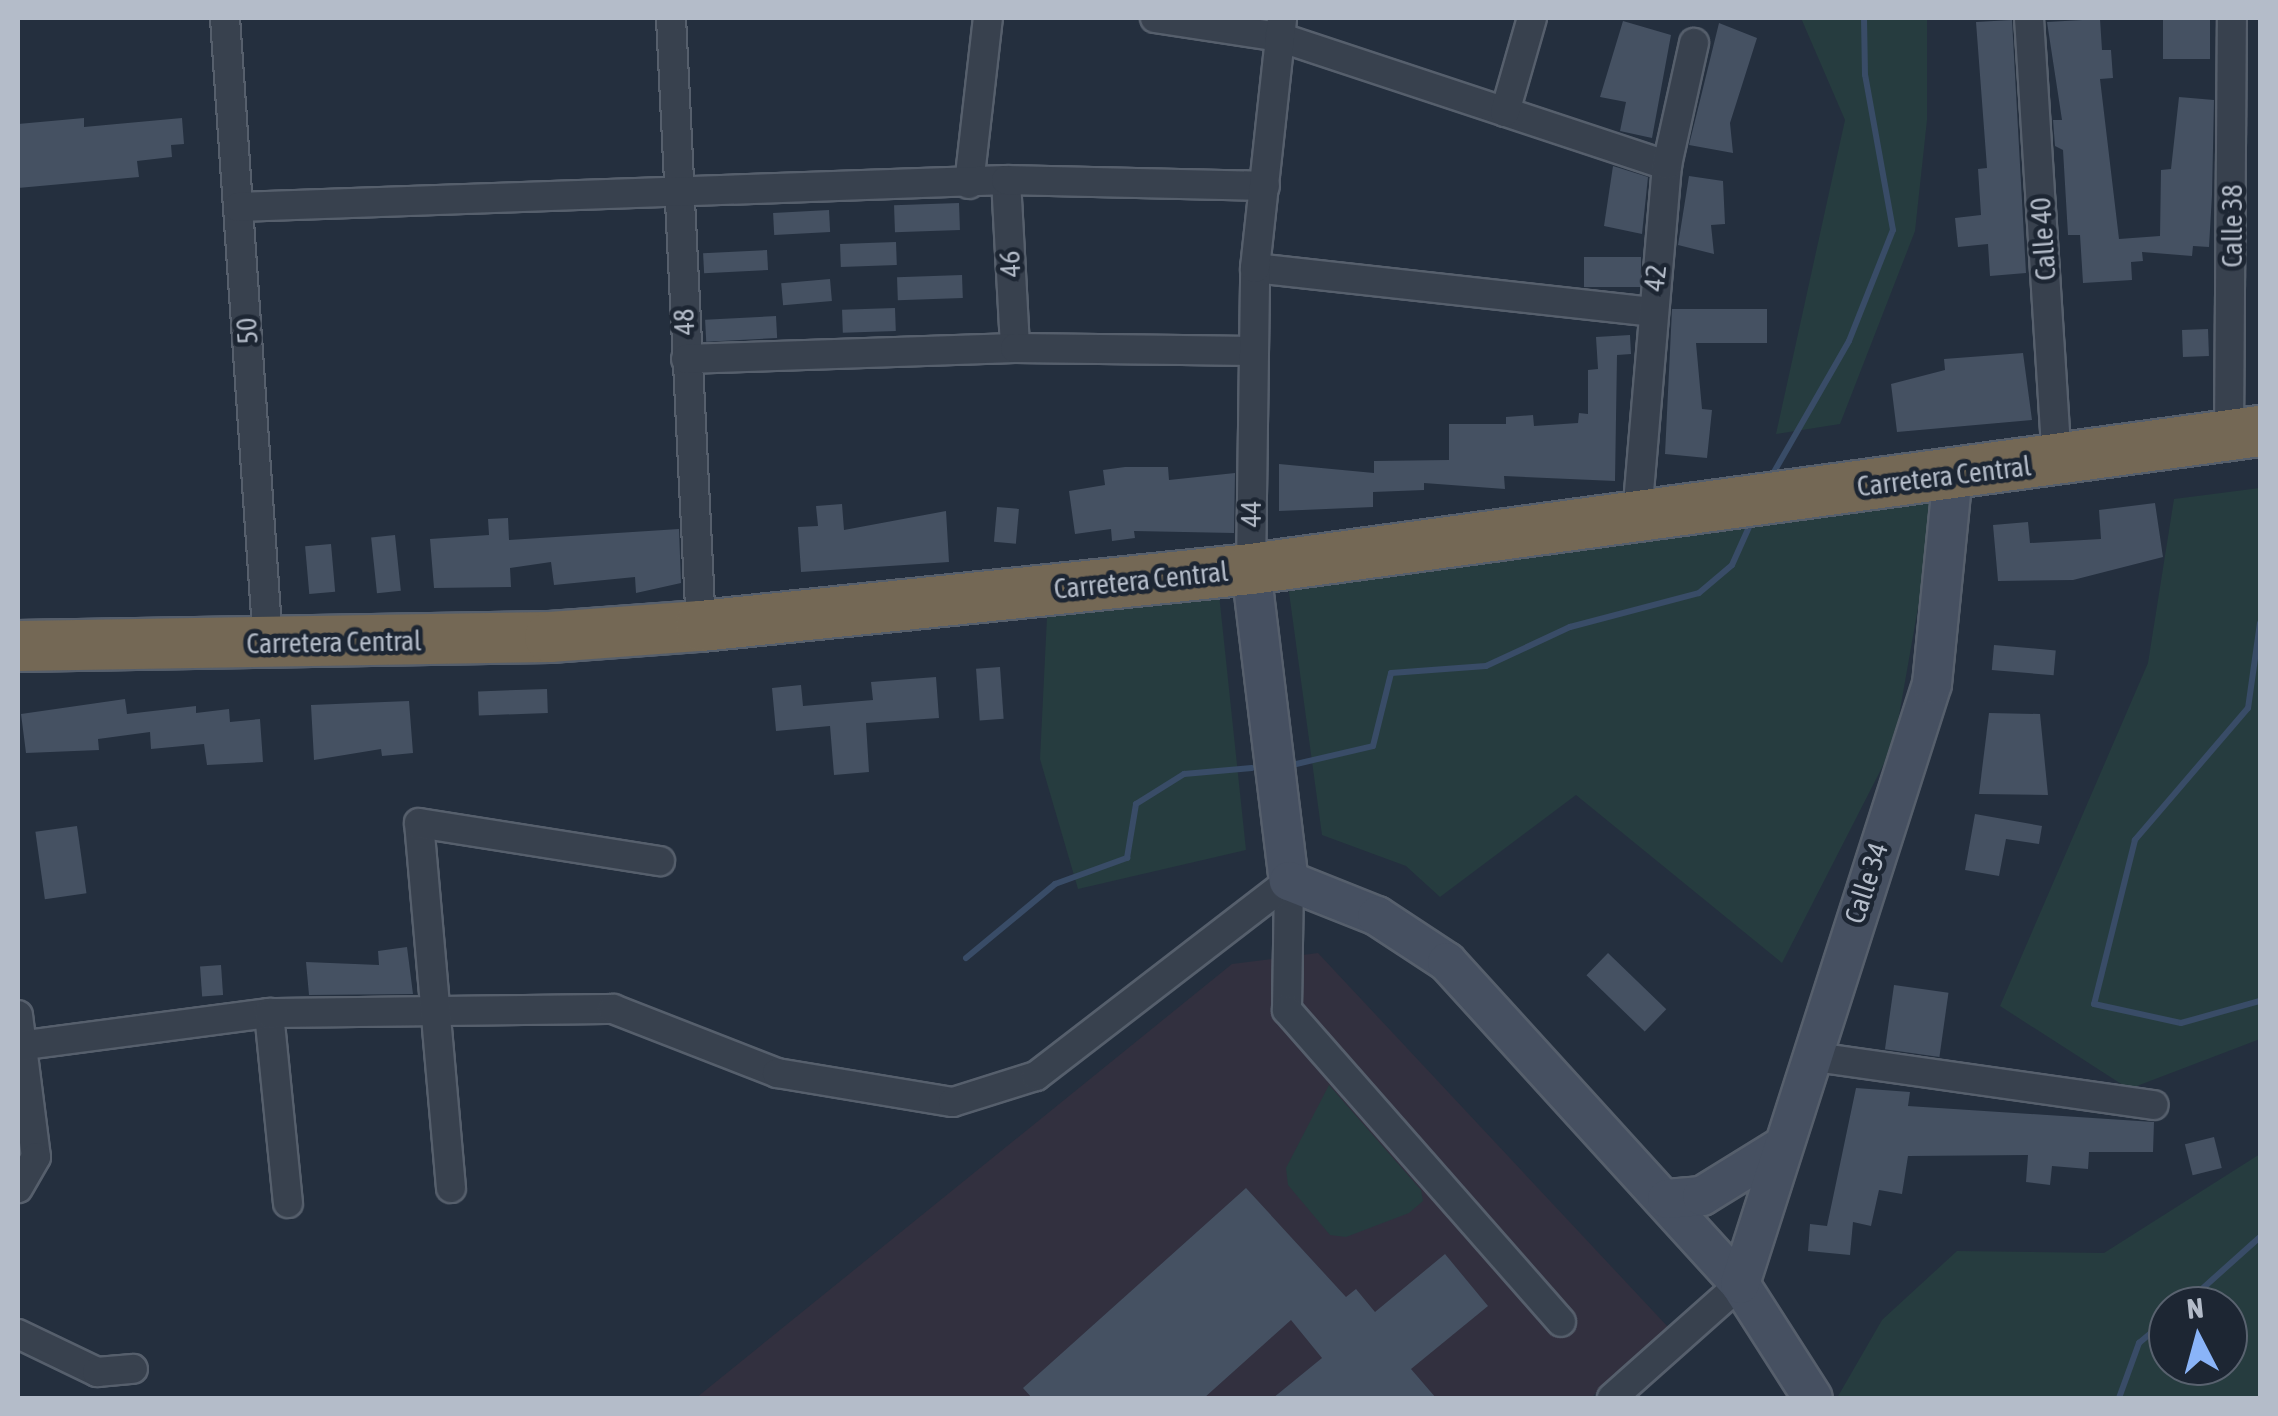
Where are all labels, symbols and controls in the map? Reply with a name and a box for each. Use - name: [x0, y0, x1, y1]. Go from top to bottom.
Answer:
- street label: Calle 38: [2215, 184, 2249, 268]
- street label: Calle 40: [2023, 196, 2063, 282]
- street label: 46: [993, 250, 1027, 278]
- street label: 42: [1637, 263, 1673, 293]
- street label: 48: [667, 308, 701, 336]
- street label: 50: [229, 317, 265, 345]
- street label: Carretera Central: [1855, 449, 2033, 503]
- street label: 44: [1234, 501, 1268, 527]
- street label: Carretera Central: [1052, 554, 1230, 606]
- street label: Carretera Central: [246, 624, 422, 660]
- street label: Calle 34: [1837, 838, 1895, 928]
- north arrow: [2148, 1286, 2248, 1386]
- text: N: [2185, 1291, 2205, 1325]

